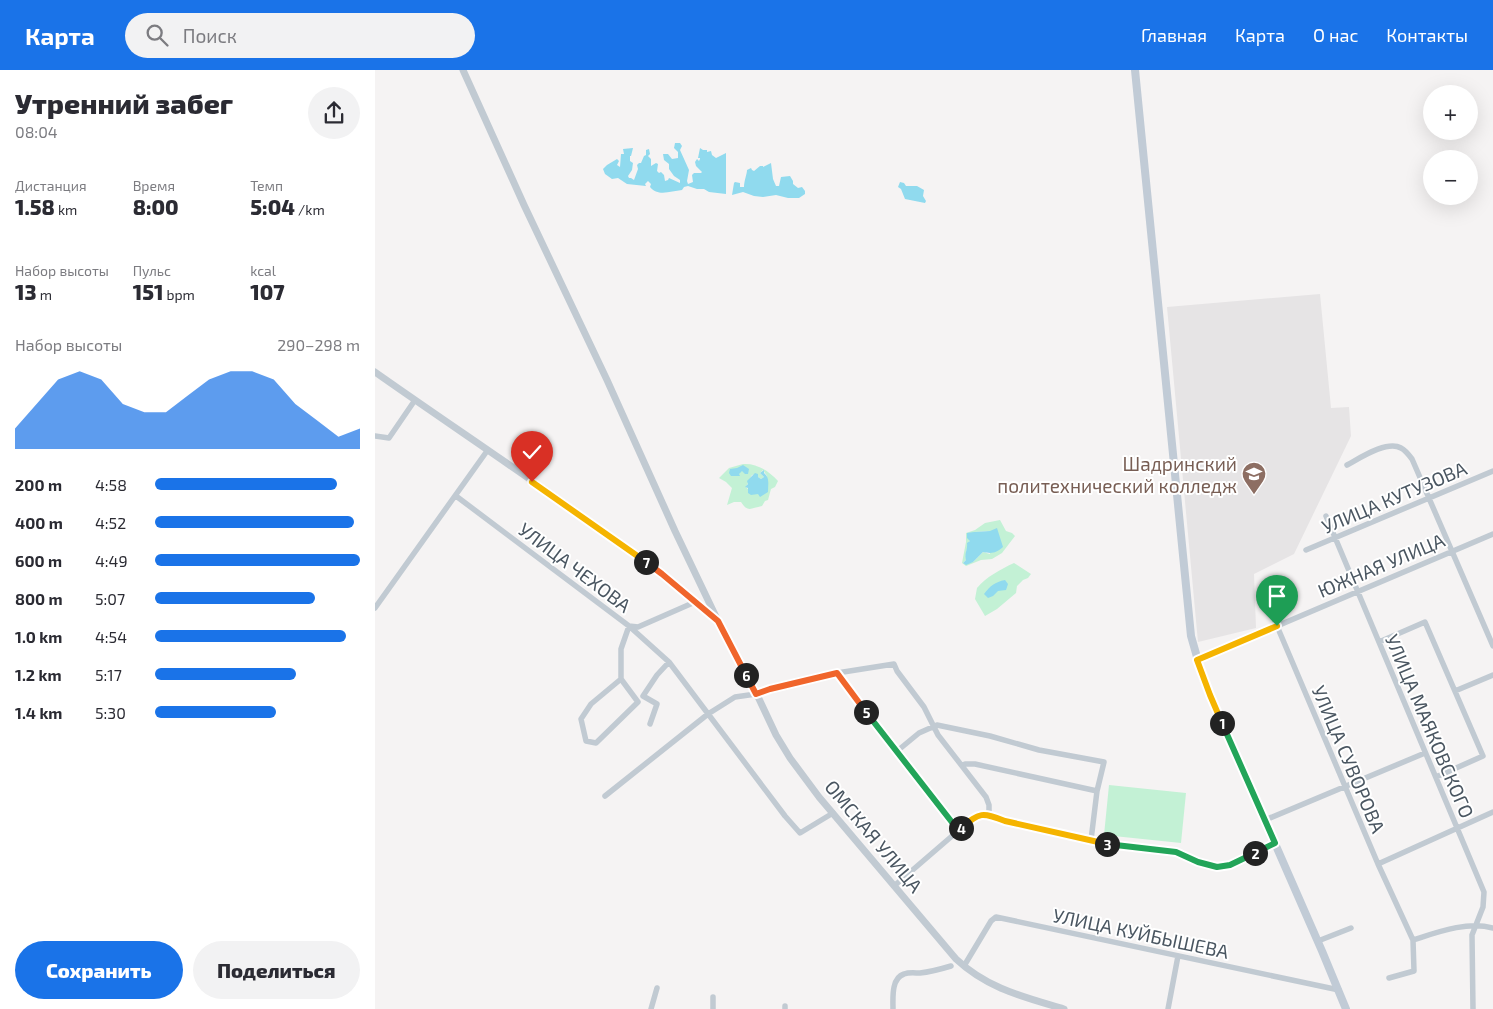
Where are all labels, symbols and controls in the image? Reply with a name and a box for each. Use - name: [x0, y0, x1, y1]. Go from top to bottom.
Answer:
- search box: [125, 13, 475, 58]
- text: Карта: [25, 21, 95, 50]
- icon: search: [143, 21, 171, 49]
- text: Поиск: [183, 24, 237, 47]
- text: Главная: [1141, 24, 1207, 46]
- text: Карта: [1235, 24, 1285, 46]
- text: О нас: [1313, 24, 1358, 46]
- text: Контакты: [1386, 24, 1468, 46]
- map controls: [1423, 85, 1478, 205]
- button: +: [1423, 85, 1478, 140]
- text: Утренний забег: [15, 86, 233, 120]
- button: share: [308, 87, 360, 139]
- text: 08:04: [15, 122, 58, 141]
- button: −: [1423, 150, 1478, 205]
- text: Дистанция: [15, 177, 87, 194]
- text: Время: [133, 177, 175, 194]
- text: Темп: [250, 177, 283, 194]
- text: 1.58: [15, 194, 55, 219]
- text: 8:00: [133, 194, 179, 219]
- text: 5:04: [250, 194, 295, 219]
- text: km: [55, 201, 77, 218]
- text: /km: [295, 201, 325, 218]
- text: Набор высоты: [15, 262, 109, 279]
- text: Пульс: [133, 262, 171, 279]
- text: kcal: [250, 262, 276, 279]
- text: 13: [15, 279, 37, 304]
- text: 151: [133, 279, 163, 304]
- text: 107: [250, 279, 285, 304]
- text: m: [37, 286, 52, 303]
- text: bpm: [163, 286, 195, 303]
- text: Набор высоты: [15, 335, 122, 354]
- text: 290–298 m: [277, 335, 360, 354]
- pin: [511, 431, 553, 482]
- icon: check: [518, 438, 546, 466]
- place label: Шадринский политехнический колледж: [997, 452, 1237, 497]
- street label: УЛИЦА КУТУЗОВА: [1318, 456, 1470, 538]
- school or university icon: Шадринский политехнический колледж: [1241, 461, 1267, 495]
- text: 200 m: [15, 475, 62, 494]
- text: 4:58: [95, 475, 127, 494]
- text: 400 m: [15, 513, 63, 532]
- text: 4:52: [95, 513, 126, 532]
- street label: УЛИЦА ЧЕХОВА: [514, 517, 636, 617]
- street label: ЮЖНАЯ УЛИЦА: [1314, 528, 1448, 602]
- pin: 7: [633, 550, 659, 574]
- text: 600 m: [15, 551, 62, 570]
- text: 4:49: [95, 551, 128, 570]
- text: 7: [643, 554, 650, 571]
- pin: [1256, 575, 1298, 626]
- icon: arrive: [1263, 582, 1291, 610]
- text: 800 m: [15, 589, 63, 608]
- text: 5:07: [95, 589, 125, 608]
- text: 1.0 km: [15, 627, 62, 646]
- text: 4:54: [95, 627, 127, 646]
- street label: УЛИЦА МАЯКОВСКОГО: [1381, 631, 1479, 821]
- pin: 6: [733, 662, 759, 688]
- text: 1.2 km: [15, 665, 62, 684]
- text: 5:17: [95, 665, 122, 684]
- text: 6: [742, 667, 751, 684]
- street label: УЛИЦА СУВОРОВА: [1308, 682, 1391, 836]
- pin: 5: [853, 700, 879, 724]
- text: 1.4 km: [15, 703, 62, 722]
- text: 5:30: [95, 703, 126, 722]
- text: 5: [863, 704, 870, 721]
- pin: 1: [1209, 710, 1235, 736]
- text: 1: [1219, 715, 1226, 732]
- street label: ОМСКАЯ УЛИЦА: [820, 775, 928, 897]
- pin: 4: [949, 816, 973, 840]
- text: 4: [957, 820, 966, 837]
- pin: 3: [1095, 832, 1119, 856]
- text: 3: [1104, 836, 1111, 853]
- pin: 2: [1243, 840, 1267, 866]
- text: 2: [1251, 845, 1260, 862]
- street label: УЛИЦА КУЙБЫШЕВА: [1051, 903, 1231, 963]
- button: Сохранить: [15, 941, 183, 999]
- button: Поделиться: [193, 941, 360, 999]

